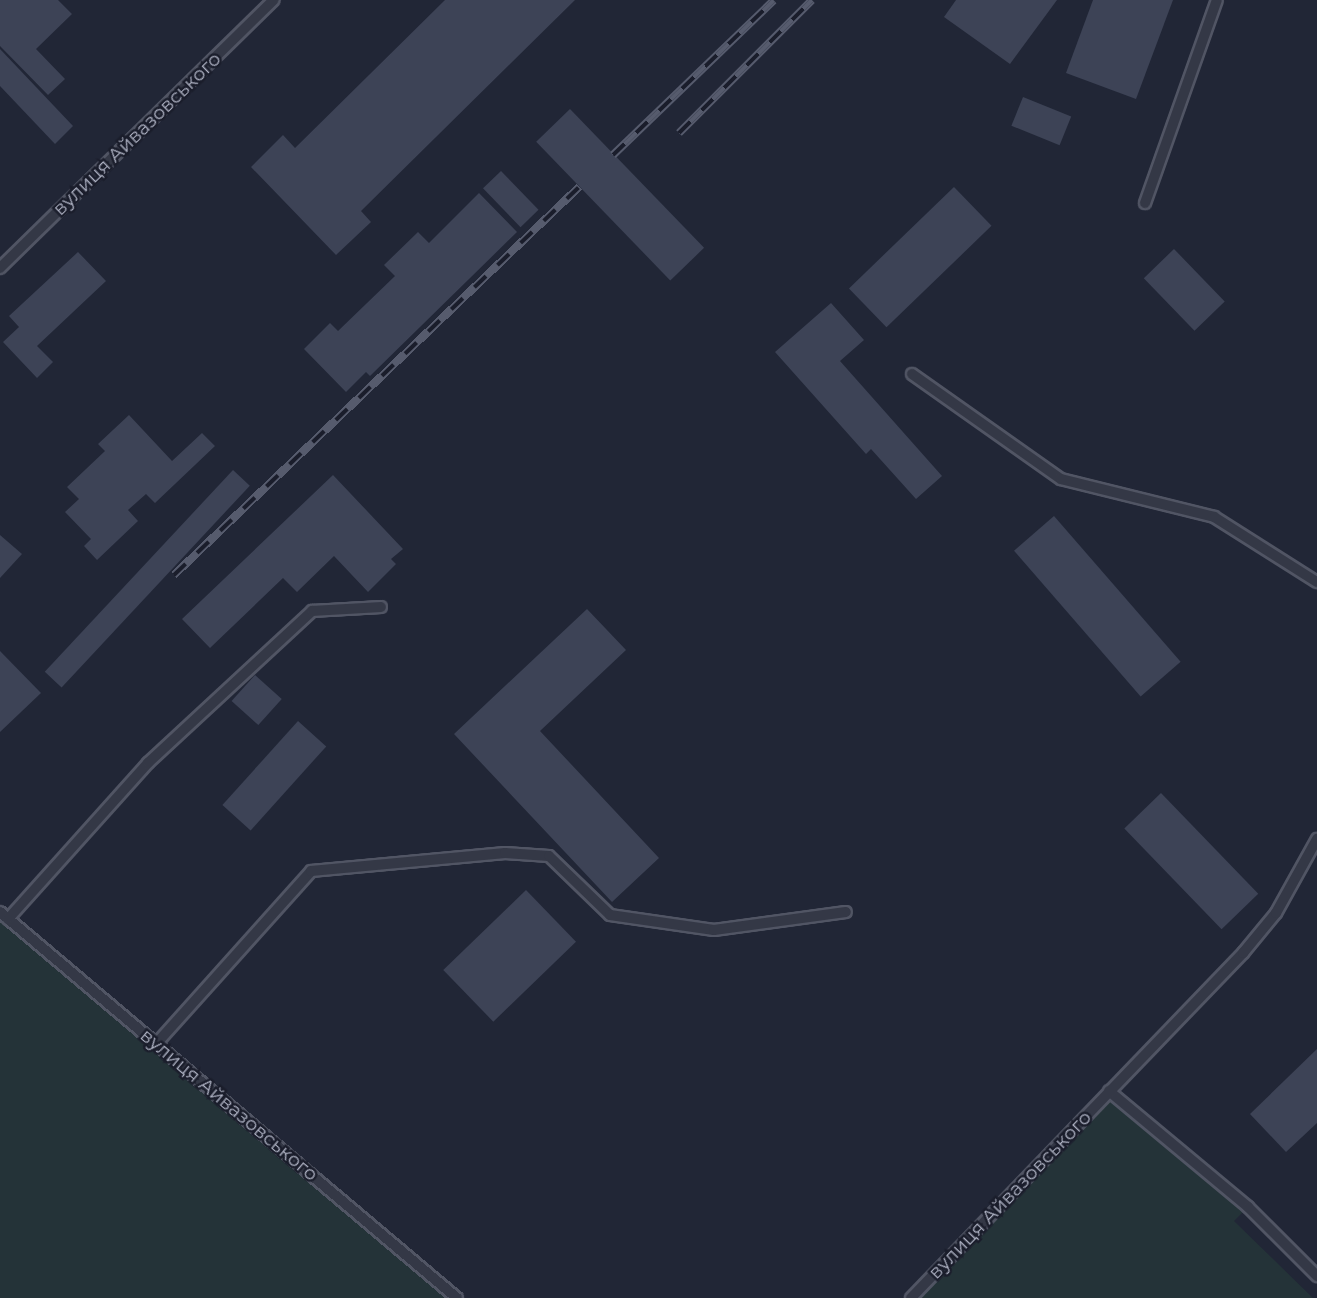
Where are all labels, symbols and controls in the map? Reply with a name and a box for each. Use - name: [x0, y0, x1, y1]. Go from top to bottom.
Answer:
- street label: вулиця Айвазовського: [48, 48, 226, 220]
- street label: вулиця Айвазовського: [136, 1024, 322, 1186]
- street label: вулиця Айвазовського: [924, 1106, 1096, 1284]

